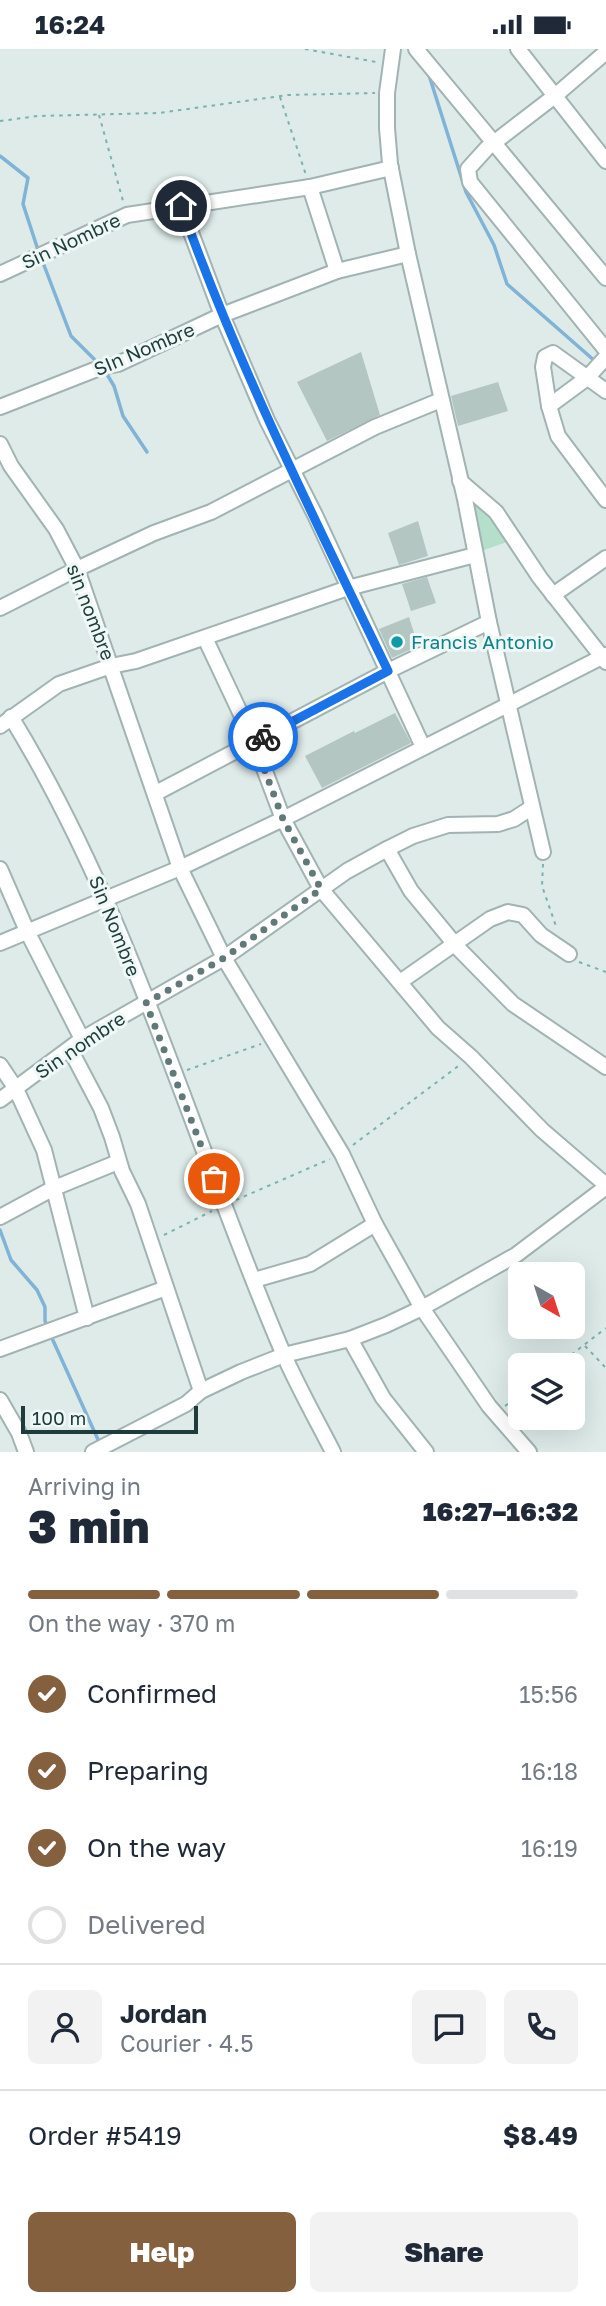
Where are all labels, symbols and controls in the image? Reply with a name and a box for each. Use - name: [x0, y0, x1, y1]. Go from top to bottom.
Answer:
- text: 16:24: [35, 9, 105, 40]
- pin: [151, 176, 211, 236]
- icon: home: [162, 187, 200, 225]
- street label: Sin Nombre: [18, 208, 124, 273]
- street label: SIn Nombre: [90, 317, 198, 380]
- street label: sin nombre: [63, 560, 120, 663]
- place label: Francis Antonio: [411, 630, 554, 653]
- marker: Francis Antonio: [389, 634, 405, 650]
- courier: [228, 702, 298, 772]
- icon: bike: [244, 718, 282, 756]
- street label: Sin Nombre: [85, 872, 146, 979]
- street label: Sin nombre: [30, 1006, 129, 1083]
- pin: [184, 1149, 244, 1209]
- icon: bag: [195, 1160, 233, 1198]
- north arrow: [508, 1262, 584, 1339]
- map controls: [508, 1262, 585, 1430]
- button: layers: [508, 1353, 585, 1430]
- scale bar: [21, 1403, 198, 1435]
- text: 100 m: [32, 1406, 86, 1429]
- text: Arriving in: [28, 1472, 141, 1500]
- text: 16:27–16:32: [423, 1496, 578, 1527]
- text: 3 min: [28, 1498, 150, 1553]
- text: On the way · 370 m: [28, 1609, 235, 1637]
- icon: check: [28, 1675, 66, 1713]
- text: Confirmed: [87, 1678, 217, 1709]
- text: 15:56: [519, 1680, 578, 1708]
- icon: check: [28, 1752, 66, 1790]
- text: Preparing: [87, 1755, 209, 1786]
- text: 16:18: [521, 1757, 578, 1785]
- icon: check: [28, 1829, 66, 1867]
- text: On the way: [87, 1832, 226, 1863]
- text: 16:19: [521, 1834, 578, 1862]
- text: Delivered: [87, 1909, 206, 1940]
- button: person: [28, 1990, 102, 2064]
- button: chat: [412, 1990, 486, 2064]
- button: phone: [504, 1990, 578, 2064]
- text: Jordan: [120, 1998, 207, 2029]
- text: Courier · 4.5: [120, 2029, 253, 2057]
- text: Order #5419: [28, 2120, 182, 2151]
- text: $8.49: [503, 2120, 578, 2151]
- button: Help: [28, 2212, 296, 2292]
- button: Share: [310, 2212, 578, 2292]

